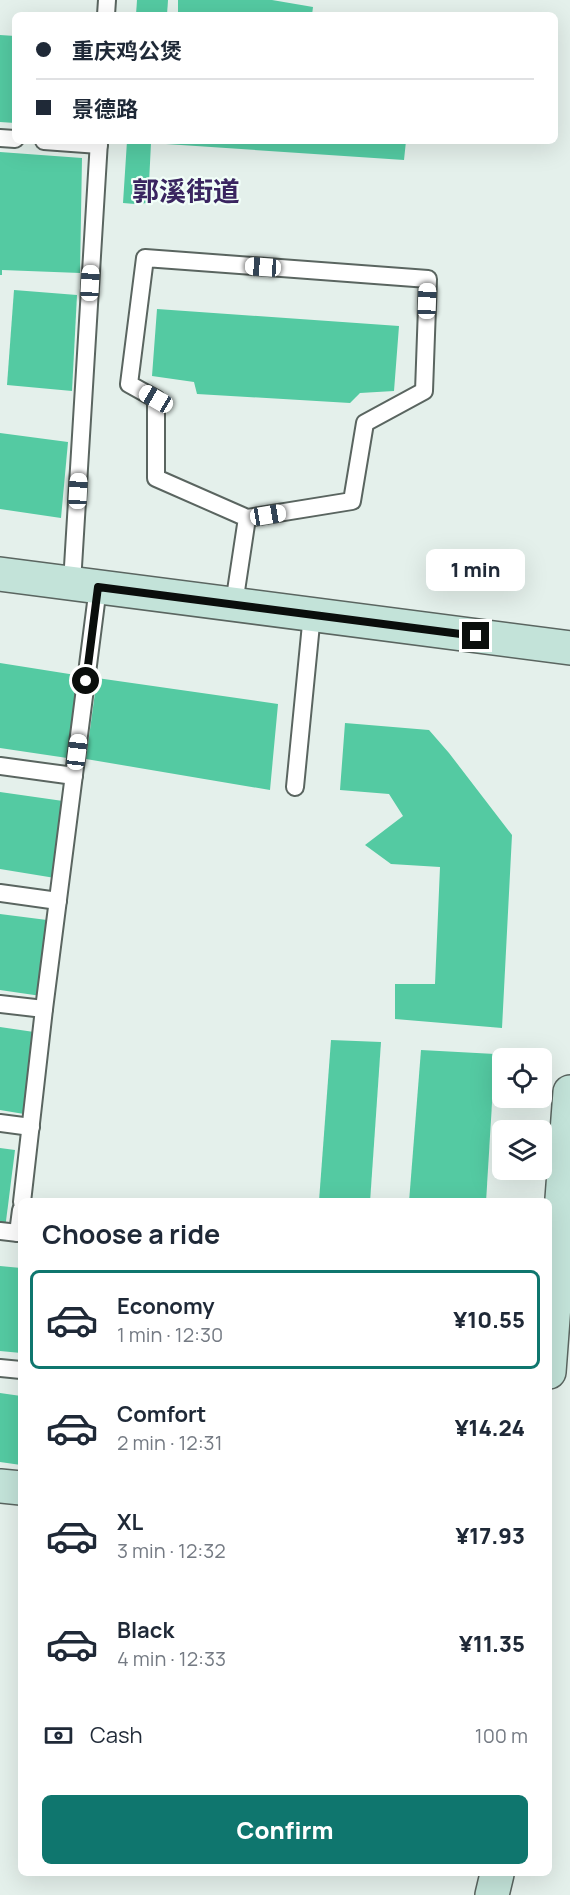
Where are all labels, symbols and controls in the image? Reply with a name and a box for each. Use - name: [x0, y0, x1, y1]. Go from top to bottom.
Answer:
- text: 重庆鸡公煲: [72, 36, 182, 66]
- text: 景德路: [72, 94, 138, 124]
- district label: 郭溪街道: [132, 172, 240, 209]
- car: [244, 257, 282, 277]
- car: [80, 265, 100, 301]
- car: [417, 283, 437, 319]
- car: [136, 382, 176, 416]
- car: [68, 473, 88, 509]
- car: [249, 503, 287, 527]
- callout: 1 min: [426, 549, 526, 591]
- text: 1 min: [450, 556, 501, 583]
- route end: [462, 622, 489, 649]
- route start: [72, 667, 99, 694]
- car: [66, 733, 88, 771]
- map controls: [492, 1048, 552, 1180]
- button: locate: [492, 1048, 552, 1108]
- button: layers: [492, 1120, 552, 1180]
- text: Choose a ride: [42, 1215, 220, 1252]
- text: Economy: [117, 1291, 215, 1321]
- icon: car: [45, 1293, 99, 1347]
- text: ¥10.55: [453, 1305, 525, 1335]
- text: 1 min · 12:30: [117, 1321, 223, 1348]
- text: Comfort: [117, 1399, 206, 1429]
- icon: car: [45, 1401, 99, 1455]
- text: ¥14.24: [455, 1413, 525, 1443]
- text: 2 min · 12:31: [117, 1429, 222, 1456]
- text: XL: [117, 1507, 143, 1537]
- icon: car: [45, 1509, 99, 1563]
- text: ¥17.93: [455, 1521, 525, 1551]
- text: 3 min · 12:32: [117, 1537, 226, 1564]
- text: Black: [117, 1615, 174, 1645]
- icon: car: [45, 1617, 99, 1671]
- text: ¥11.35: [459, 1629, 525, 1659]
- text: 4 min · 12:33: [117, 1645, 226, 1672]
- icon: cash: [42, 1719, 75, 1752]
- text: Cash: [90, 1720, 143, 1750]
- text: 100 m: [475, 1722, 528, 1749]
- button: Confirm: [42, 1795, 528, 1864]

